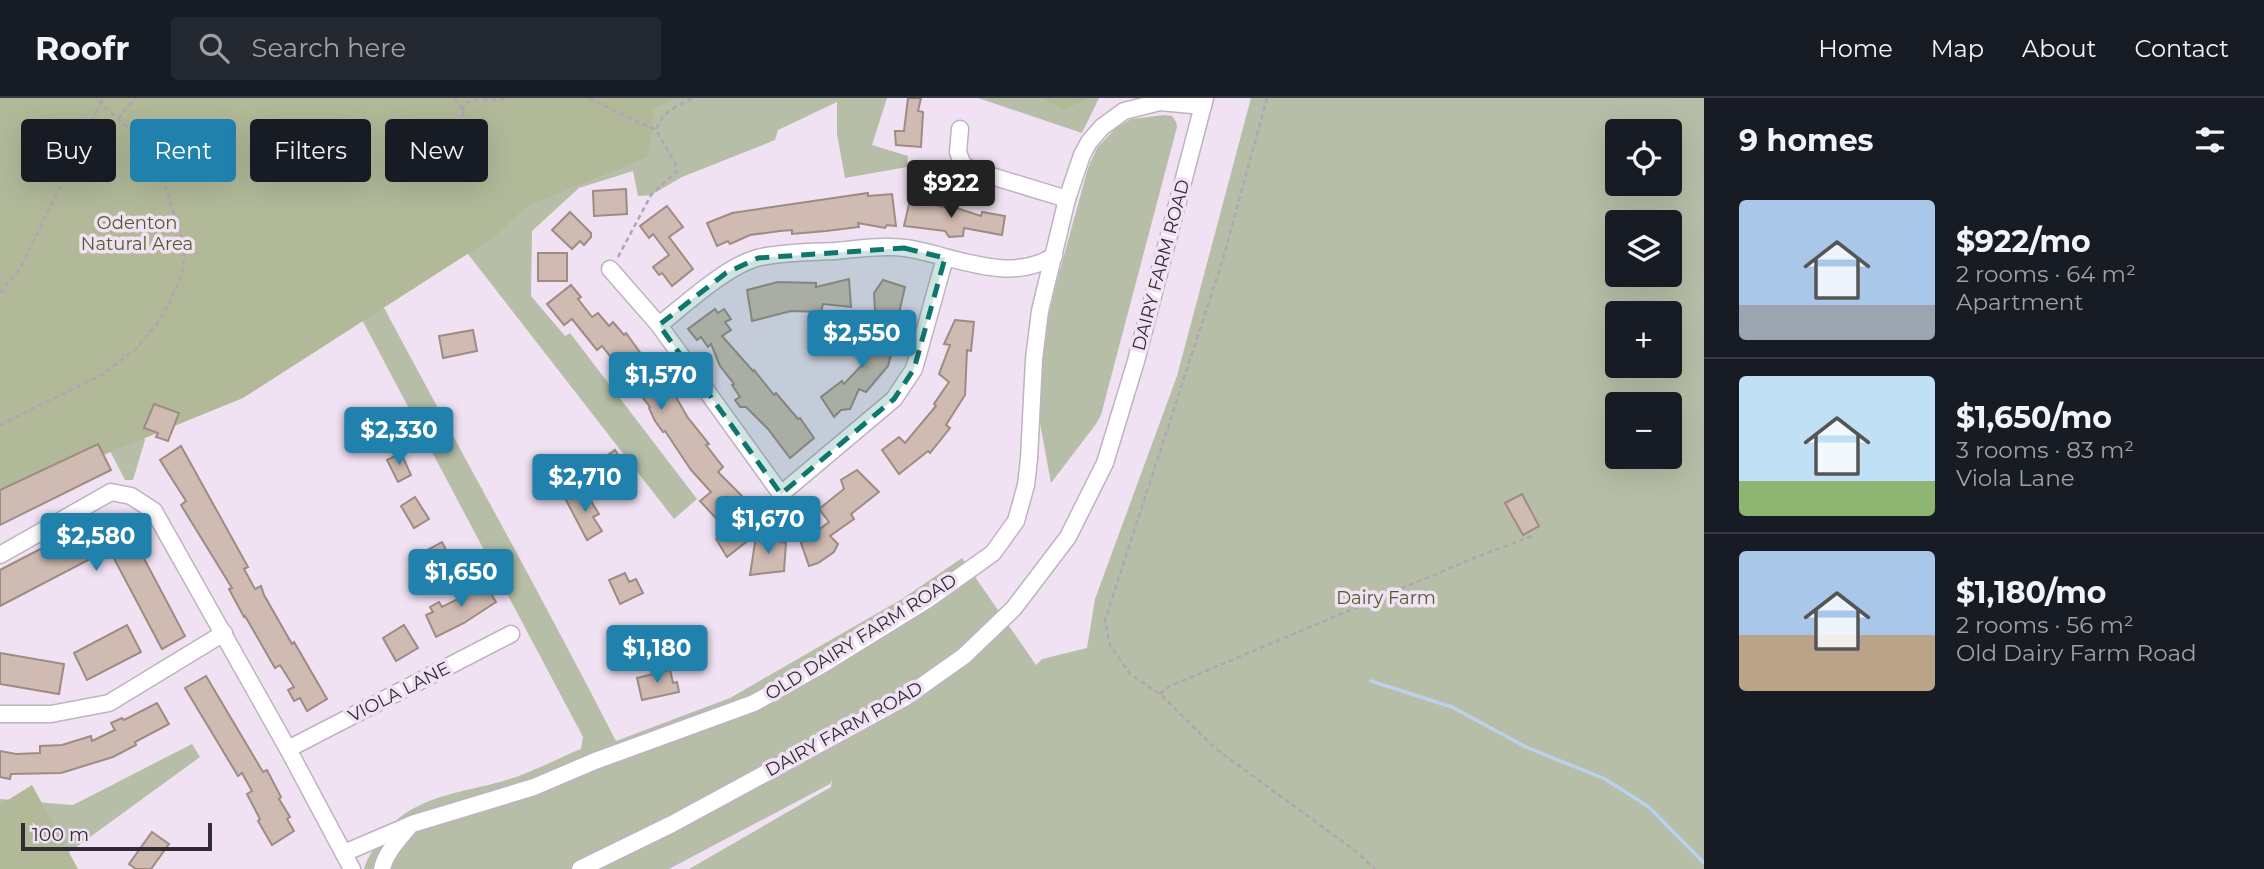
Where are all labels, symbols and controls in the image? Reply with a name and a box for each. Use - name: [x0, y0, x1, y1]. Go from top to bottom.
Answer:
- search box: [171, 17, 661, 80]
- text: Roofr: [35, 28, 129, 68]
- icon: search: [195, 29, 233, 67]
- text: Search here: [251, 32, 406, 64]
- text: Home: [1818, 34, 1893, 63]
- text: Map: [1931, 34, 1984, 63]
- text: About: [2022, 34, 2096, 63]
- text: Contact: [2134, 34, 2229, 63]
- chip: Buy: [21, 119, 116, 182]
- chip: Rent: [130, 119, 236, 182]
- chip: Filters: [250, 119, 371, 182]
- chip: New: [385, 119, 488, 182]
- map controls: [1605, 119, 1682, 469]
- button: locate: [1605, 119, 1682, 196]
- icon: filters: [2191, 121, 2229, 159]
- text: 9 homes: [1739, 122, 1874, 159]
- pin: $922: [910, 160, 992, 220]
- text: $922: [923, 169, 979, 197]
- street label: DAIRY FARM ROAD: [1128, 177, 1194, 353]
- button: layers: [1605, 210, 1682, 287]
- park label: Odenton Natural Area: [81, 212, 193, 255]
- text: $922/mo: [1956, 223, 2091, 260]
- icon: home: [1795, 228, 1879, 312]
- text: 2 rooms · 64 m²: [1956, 260, 2136, 288]
- text: Apartment: [1956, 288, 2084, 316]
- button: +: [1605, 301, 1682, 378]
- pin: $2,550: [805, 310, 919, 370]
- text: $2,550: [823, 319, 901, 347]
- pin: $1,570: [604, 352, 718, 412]
- text: $1,570: [625, 361, 697, 389]
- button: −: [1605, 392, 1682, 469]
- text: $1,650/mo: [1956, 399, 2112, 436]
- icon: home: [1795, 404, 1879, 488]
- pin: $2,330: [342, 408, 456, 467]
- text: $2,330: [360, 416, 438, 444]
- text: 3 rooms · 83 m²: [1956, 436, 2134, 464]
- pin: $2,710: [528, 454, 642, 514]
- text: $2,710: [548, 463, 622, 491]
- text: Viola Lane: [1956, 464, 2075, 492]
- pin: $1,670: [711, 496, 825, 556]
- text: $1,670: [731, 505, 805, 533]
- pin: $2,580: [39, 514, 153, 573]
- text: $2,580: [57, 522, 135, 550]
- pin: $1,650: [404, 550, 518, 609]
- text: $1,650: [424, 558, 498, 586]
- street label: OLD DAIRY FARM ROAD: [761, 569, 961, 705]
- text: $1,180/mo: [1956, 574, 2106, 611]
- icon: home: [1795, 579, 1879, 663]
- park label: Dairy Farm: [1336, 587, 1436, 609]
- text: 2 rooms · 56 m²: [1956, 611, 2134, 639]
- pin: $1,180: [600, 626, 714, 685]
- text: $1,180: [623, 634, 691, 662]
- text: Old Dairy Farm Road: [1956, 639, 2197, 667]
- street label: VIOLA LANE: [344, 657, 454, 727]
- street label: DAIRY FARM ROAD: [762, 677, 926, 781]
- scale bar: [21, 820, 212, 852]
- text: 100 m: [32, 823, 89, 846]

